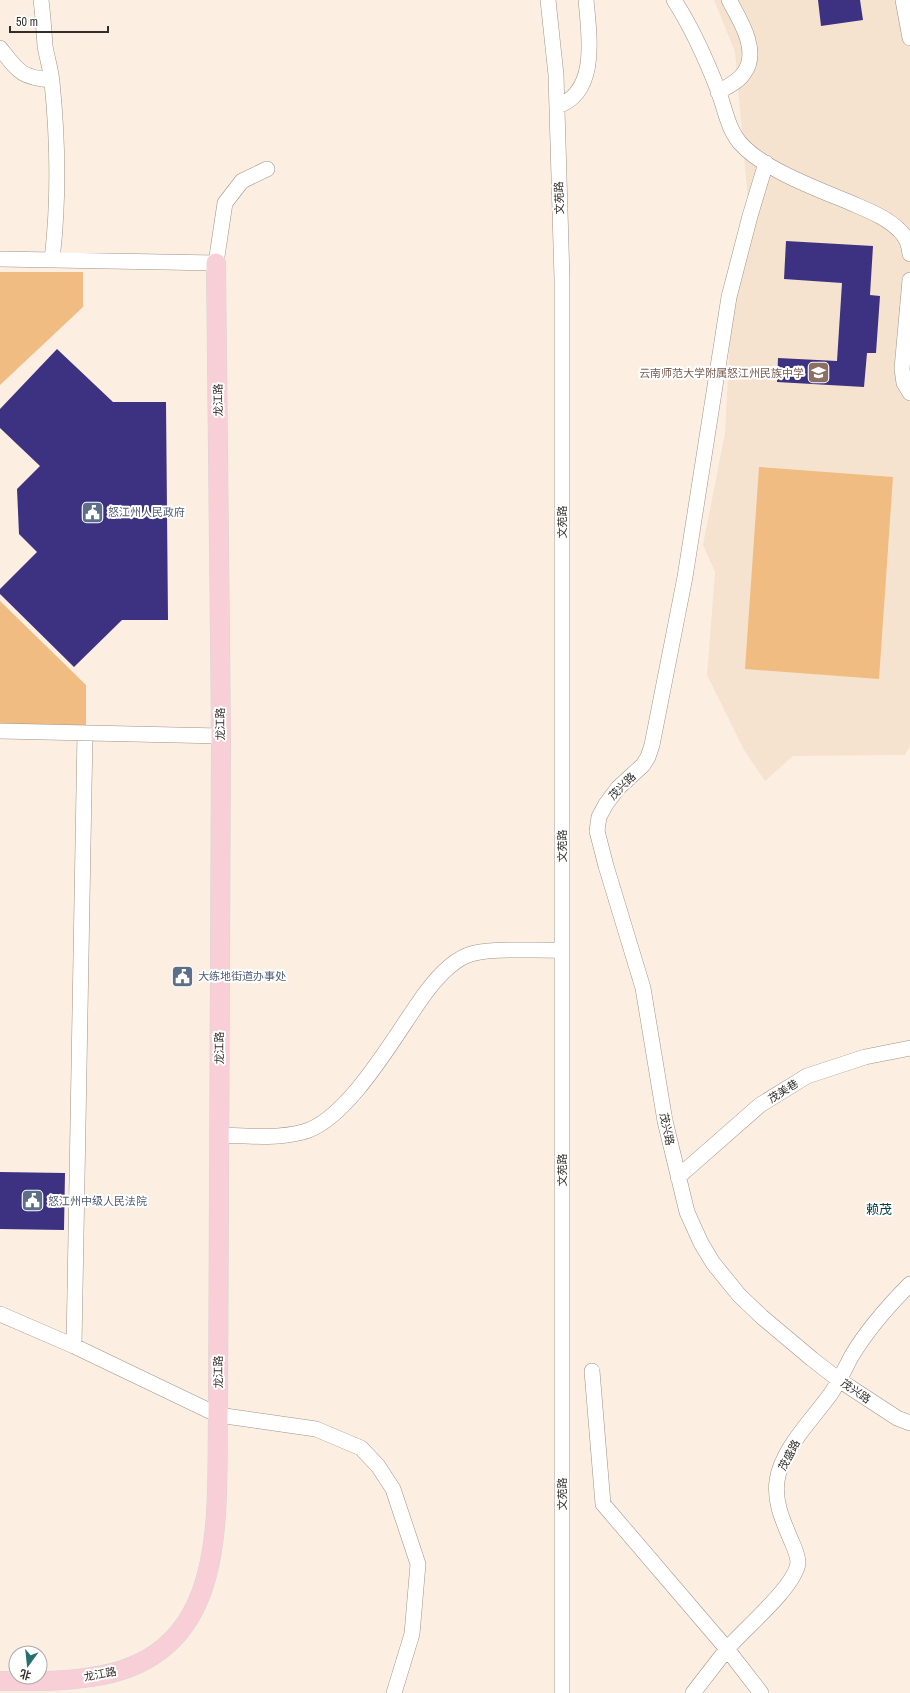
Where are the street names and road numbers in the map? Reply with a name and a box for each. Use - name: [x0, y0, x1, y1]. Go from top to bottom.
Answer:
- street label: 文苑路: [551, 181, 567, 215]
- street label: 龙江路: [211, 383, 225, 417]
- street label: 文苑路: [555, 506, 569, 539]
- street label: 龙江路: [213, 708, 227, 741]
- street label: 茂兴路: [605, 769, 639, 803]
- street label: 文苑路: [555, 830, 569, 863]
- street label: 龙江路: [212, 1032, 226, 1065]
- street label: 茂美巷: [765, 1076, 801, 1106]
- street label: 茂兴路: [657, 1111, 677, 1147]
- street label: 文苑路: [555, 1154, 569, 1187]
- street label: 龙江路: [211, 1356, 225, 1389]
- street label: 茂兴路: [838, 1376, 874, 1406]
- street label: 茂盛路: [775, 1437, 803, 1473]
- street label: 文苑路: [555, 1478, 569, 1511]
- street label: 龙江路: [82, 1664, 118, 1684]

